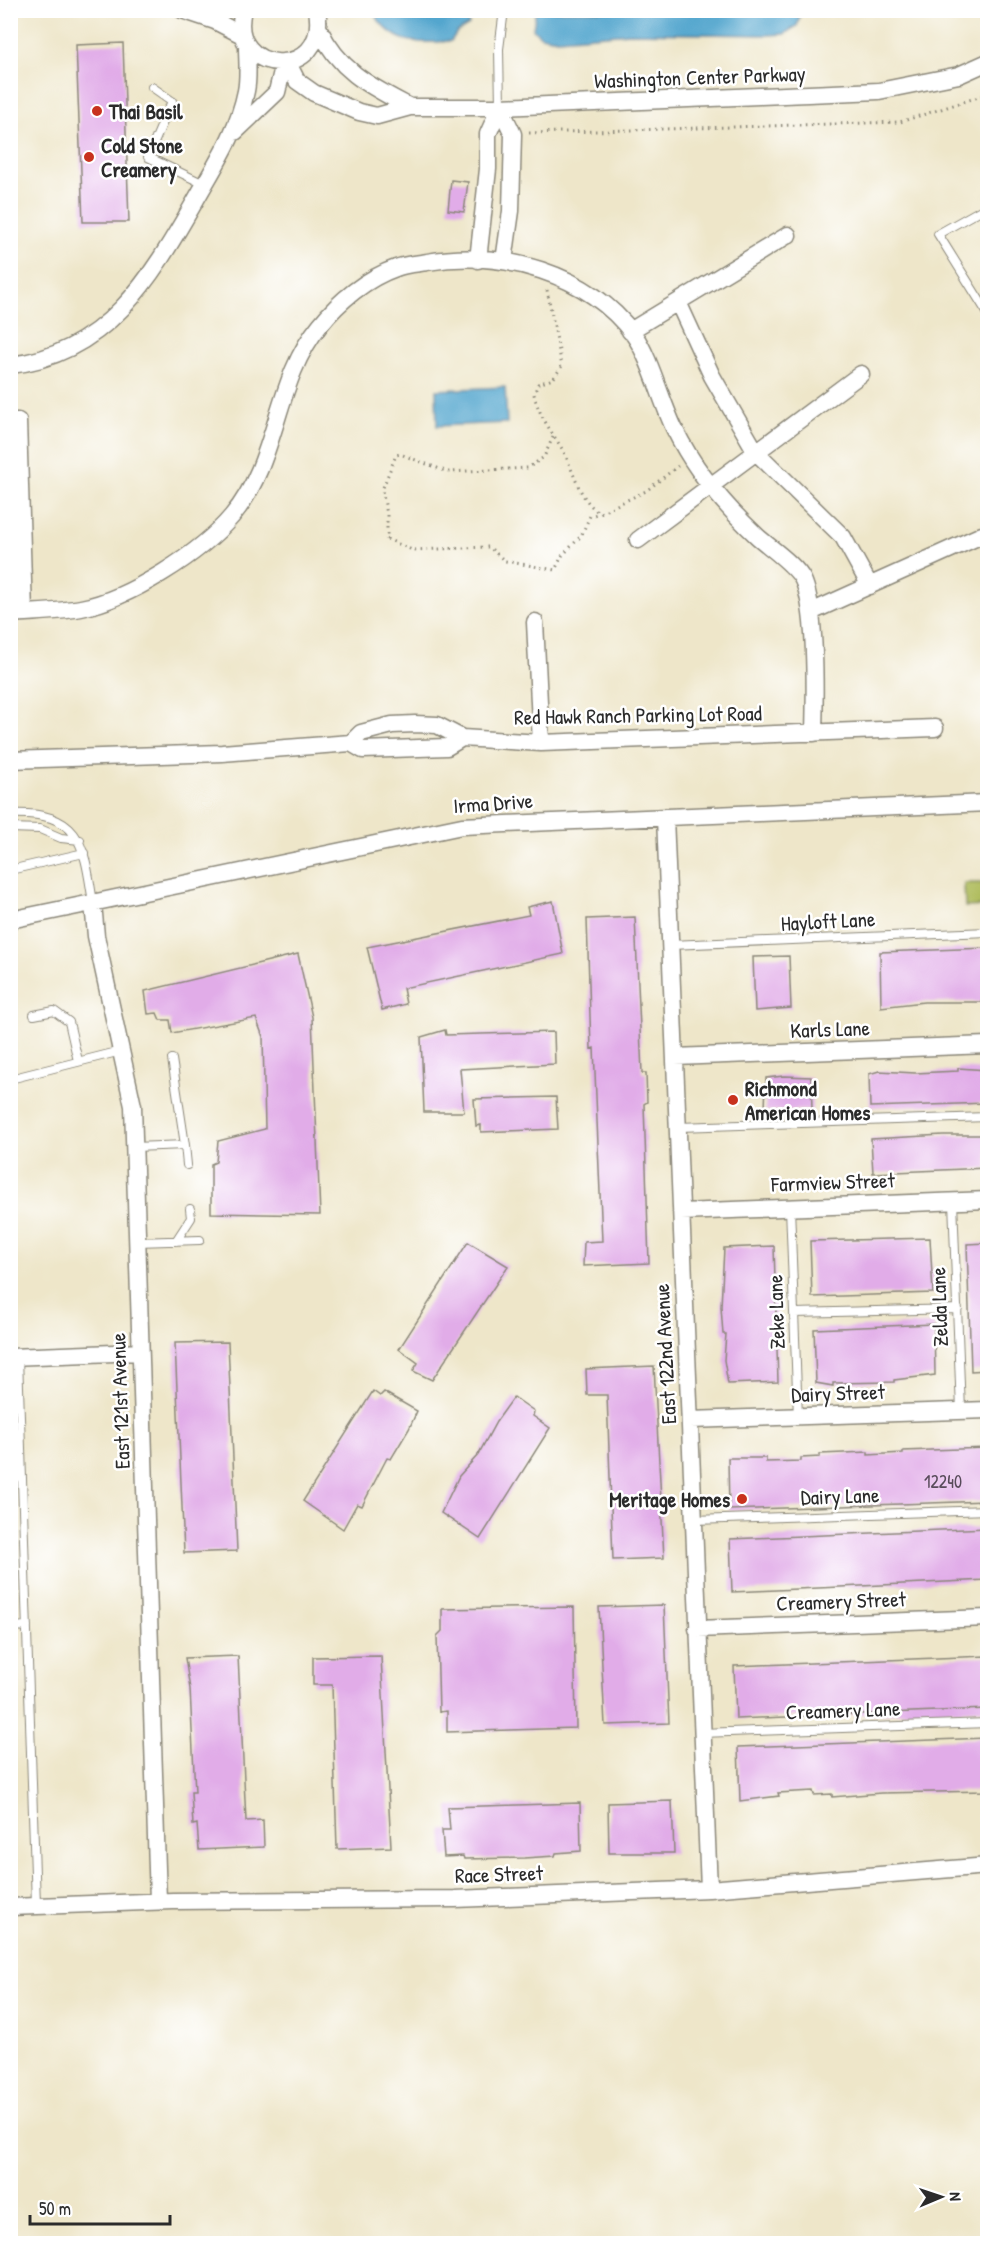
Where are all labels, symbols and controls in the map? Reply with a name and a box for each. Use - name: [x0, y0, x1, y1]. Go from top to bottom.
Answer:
- street label: Washington Center Parkway: [594, 59, 806, 95]
- place label: Thai Basil: [108, 97, 183, 126]
- marker: Thai Basil: [90, 104, 104, 118]
- place label: Cold Stone Creamery: [101, 131, 183, 185]
- marker: Cold Stone Creamery: [82, 150, 96, 164]
- street label: Red Hawk Ranch Parking Lot Road: [514, 698, 762, 732]
- street label: Irma Drive: [452, 786, 534, 820]
- street label: Hayloft Lane: [780, 904, 876, 938]
- street label: Karls Lane: [790, 1013, 870, 1045]
- place label: Richmond American Homes: [745, 1074, 870, 1127]
- marker: Richmond American Homes: [726, 1093, 740, 1107]
- street label: Farmview Street: [770, 1165, 896, 1199]
- street label: Zelda Lane: [923, 1267, 955, 1347]
- street label: Zeke Lane: [760, 1274, 792, 1350]
- street label: East 122nd Avenue: [647, 1283, 683, 1425]
- street label: East 121st Avenue: [103, 1332, 137, 1470]
- street label: Dairy Street: [791, 1377, 886, 1409]
- house number: 12240: [924, 1469, 962, 1494]
- street label: Dairy Lane: [800, 1480, 880, 1512]
- place label: Meritage Homes: [609, 1485, 730, 1515]
- marker: Meritage Homes: [735, 1492, 749, 1506]
- street label: Creamery Street: [776, 1584, 907, 1618]
- street label: Creamery Lane: [785, 1694, 901, 1726]
- street label: Race Street: [455, 1858, 544, 1890]
- north arrow: [911, 2167, 971, 2227]
- scale bar: [30, 2188, 170, 2226]
- text: N: [945, 2192, 967, 2202]
- text: 50 m: [39, 2196, 71, 2221]

